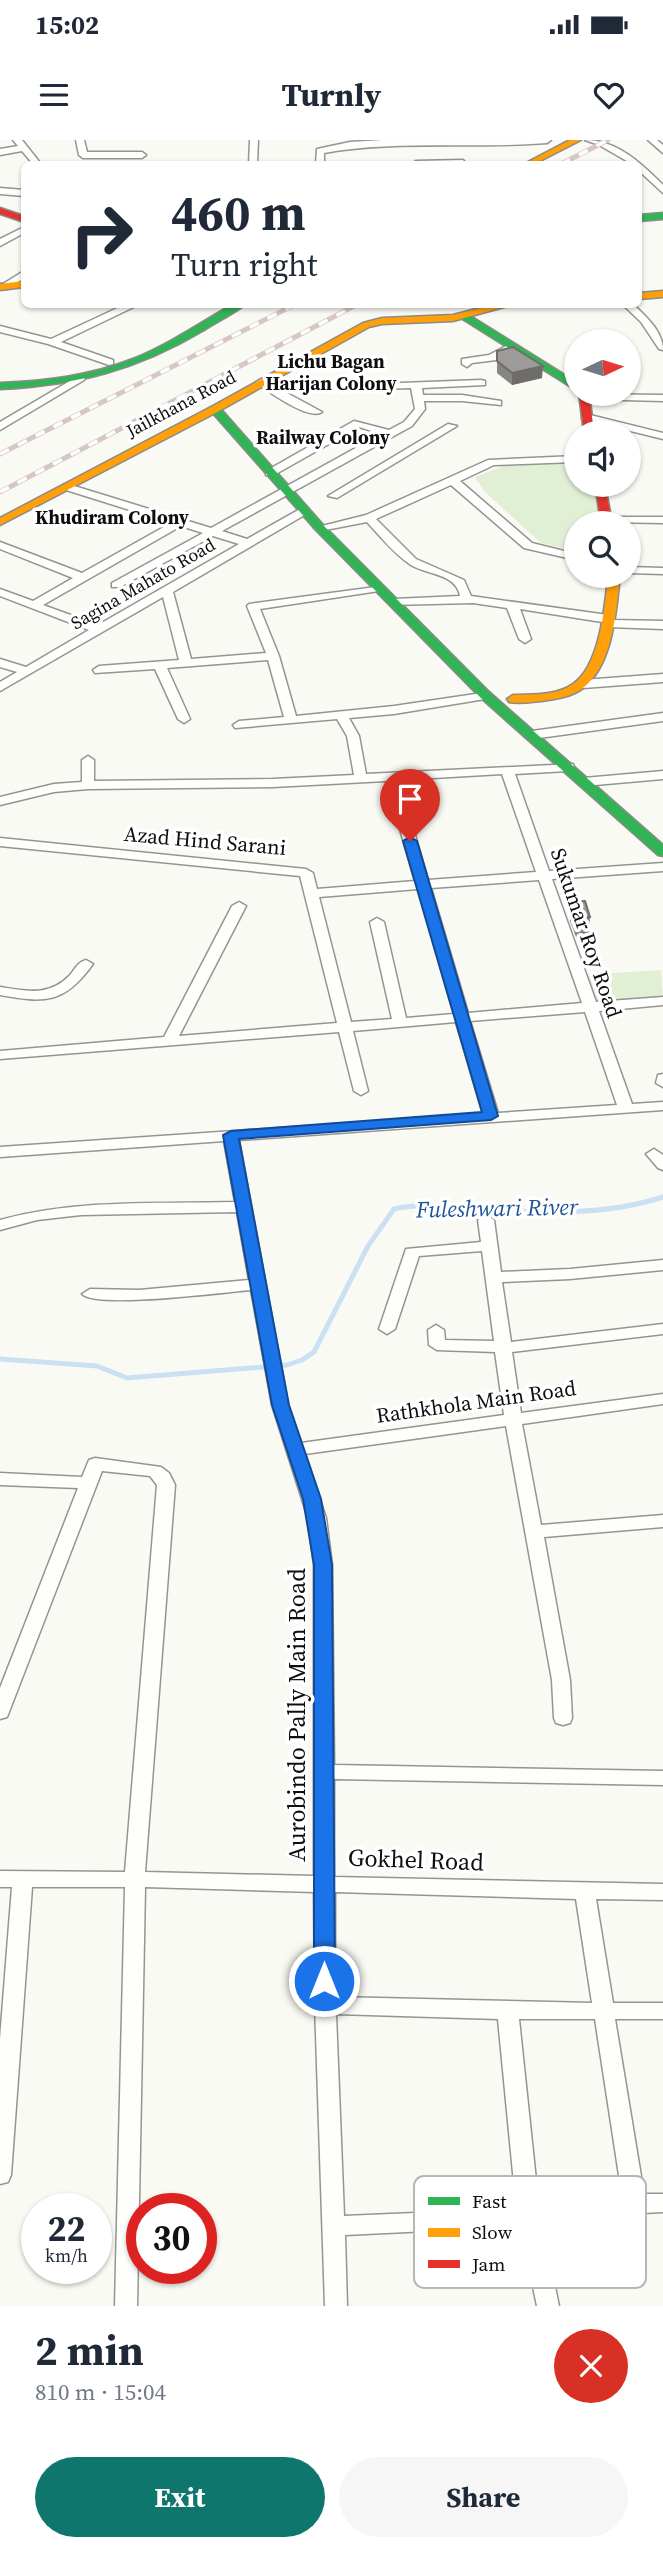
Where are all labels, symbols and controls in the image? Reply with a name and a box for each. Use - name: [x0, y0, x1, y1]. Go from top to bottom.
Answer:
- text: 15:02: [35, 7, 99, 43]
- text: Turnly: [282, 73, 381, 117]
- icon: menu: [35, 76, 73, 114]
- icon: heart: [590, 76, 628, 114]
- text: 460 m: [171, 179, 306, 246]
- icon: right: [56, 189, 147, 280]
- text: Turn right: [171, 243, 317, 287]
- north arrow: [564, 329, 640, 406]
- map controls: [564, 329, 641, 588]
- district label: Lichu Bagan Harijan Colony: [265, 348, 397, 396]
- street label: Jailkhana Road: [121, 364, 240, 443]
- button: sound: [564, 420, 641, 497]
- district label: Railway Colony: [256, 424, 391, 450]
- district label: Khudiram Colony: [35, 504, 190, 530]
- button: search: [564, 511, 641, 588]
- street label: Sagina Mahato Road: [66, 532, 220, 635]
- pin: [380, 769, 440, 841]
- icon: arrive: [391, 780, 429, 818]
- street label: Azad Hind Sarani: [123, 819, 287, 862]
- street label: Sukumar Roy Road: [544, 844, 629, 1022]
- water label: Fuleshwari River: [415, 1191, 579, 1225]
- street label: Rathkhola Main Road: [374, 1373, 578, 1430]
- street label: Aurobindo Pally Main Road: [280, 1568, 313, 1862]
- street label: Gokhel Road: [347, 1841, 485, 1878]
- position arrow: [287, 1944, 361, 2018]
- legend: [414, 2176, 646, 2288]
- text: Fast: [472, 2188, 507, 2214]
- speed limit sign: 30: [126, 2193, 217, 2284]
- text: 22: [48, 2205, 85, 2253]
- text: Slow: [472, 2219, 513, 2245]
- text: km/h: [45, 2243, 88, 2268]
- text: Jam: [471, 2251, 505, 2277]
- text: 2 min: [35, 2321, 144, 2379]
- button: close: [554, 2329, 628, 2403]
- text: 810 m · 15:04: [35, 2376, 166, 2408]
- button: Exit: [35, 2457, 325, 2537]
- button: Share: [339, 2457, 628, 2537]

